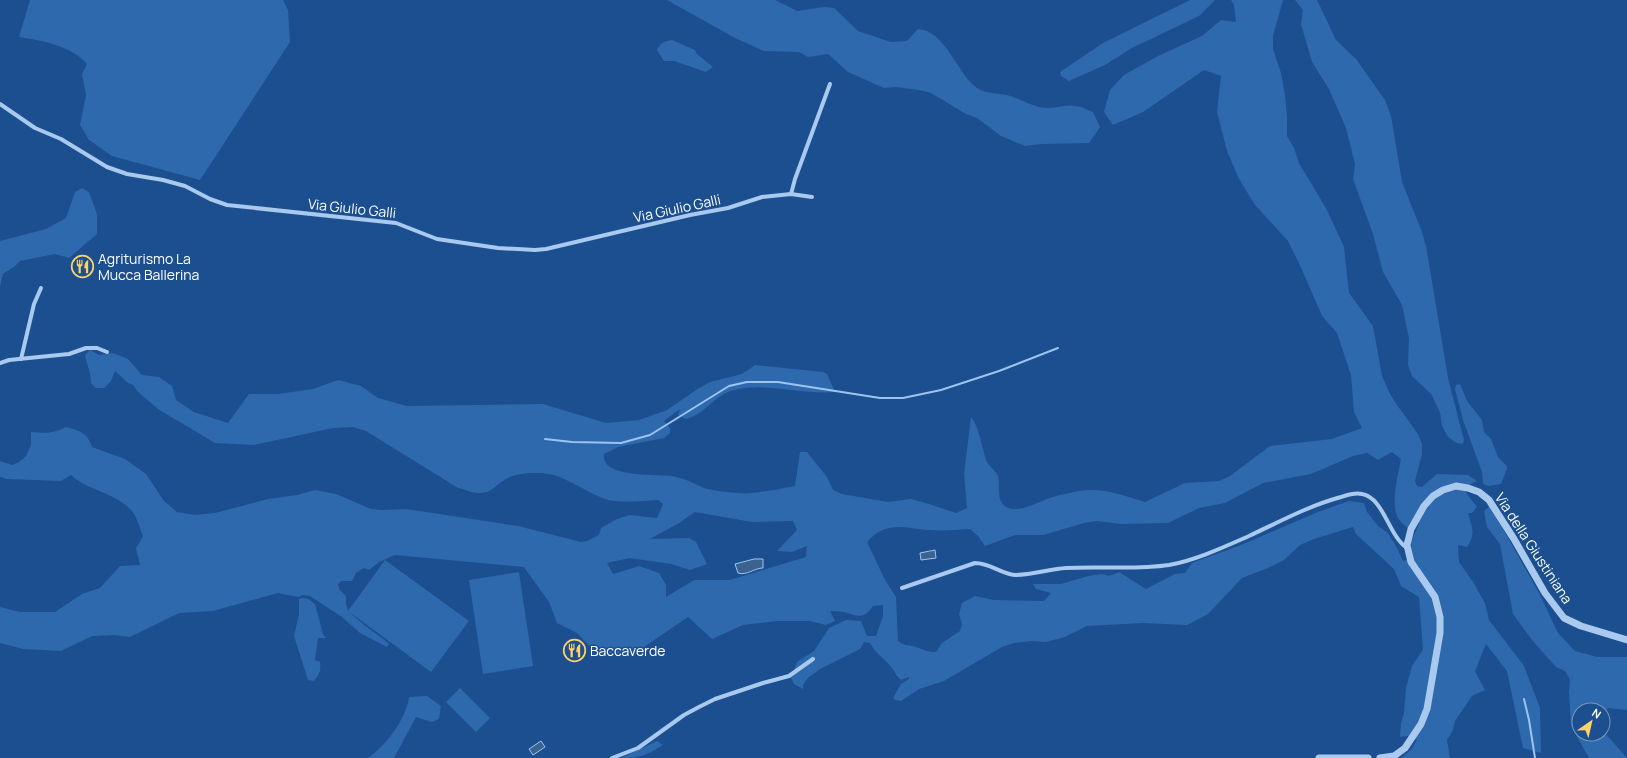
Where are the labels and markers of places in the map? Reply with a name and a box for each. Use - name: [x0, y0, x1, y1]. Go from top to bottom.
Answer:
- place label: Agriturismo La Mucca Ballerina: [98, 249, 199, 284]
- restaurant icon: Agriturismo La Mucca Ballerina: [69, 253, 95, 279]
- restaurant icon: Baccaverde: [562, 637, 588, 663]
- place label: Baccaverde: [590, 641, 666, 660]

